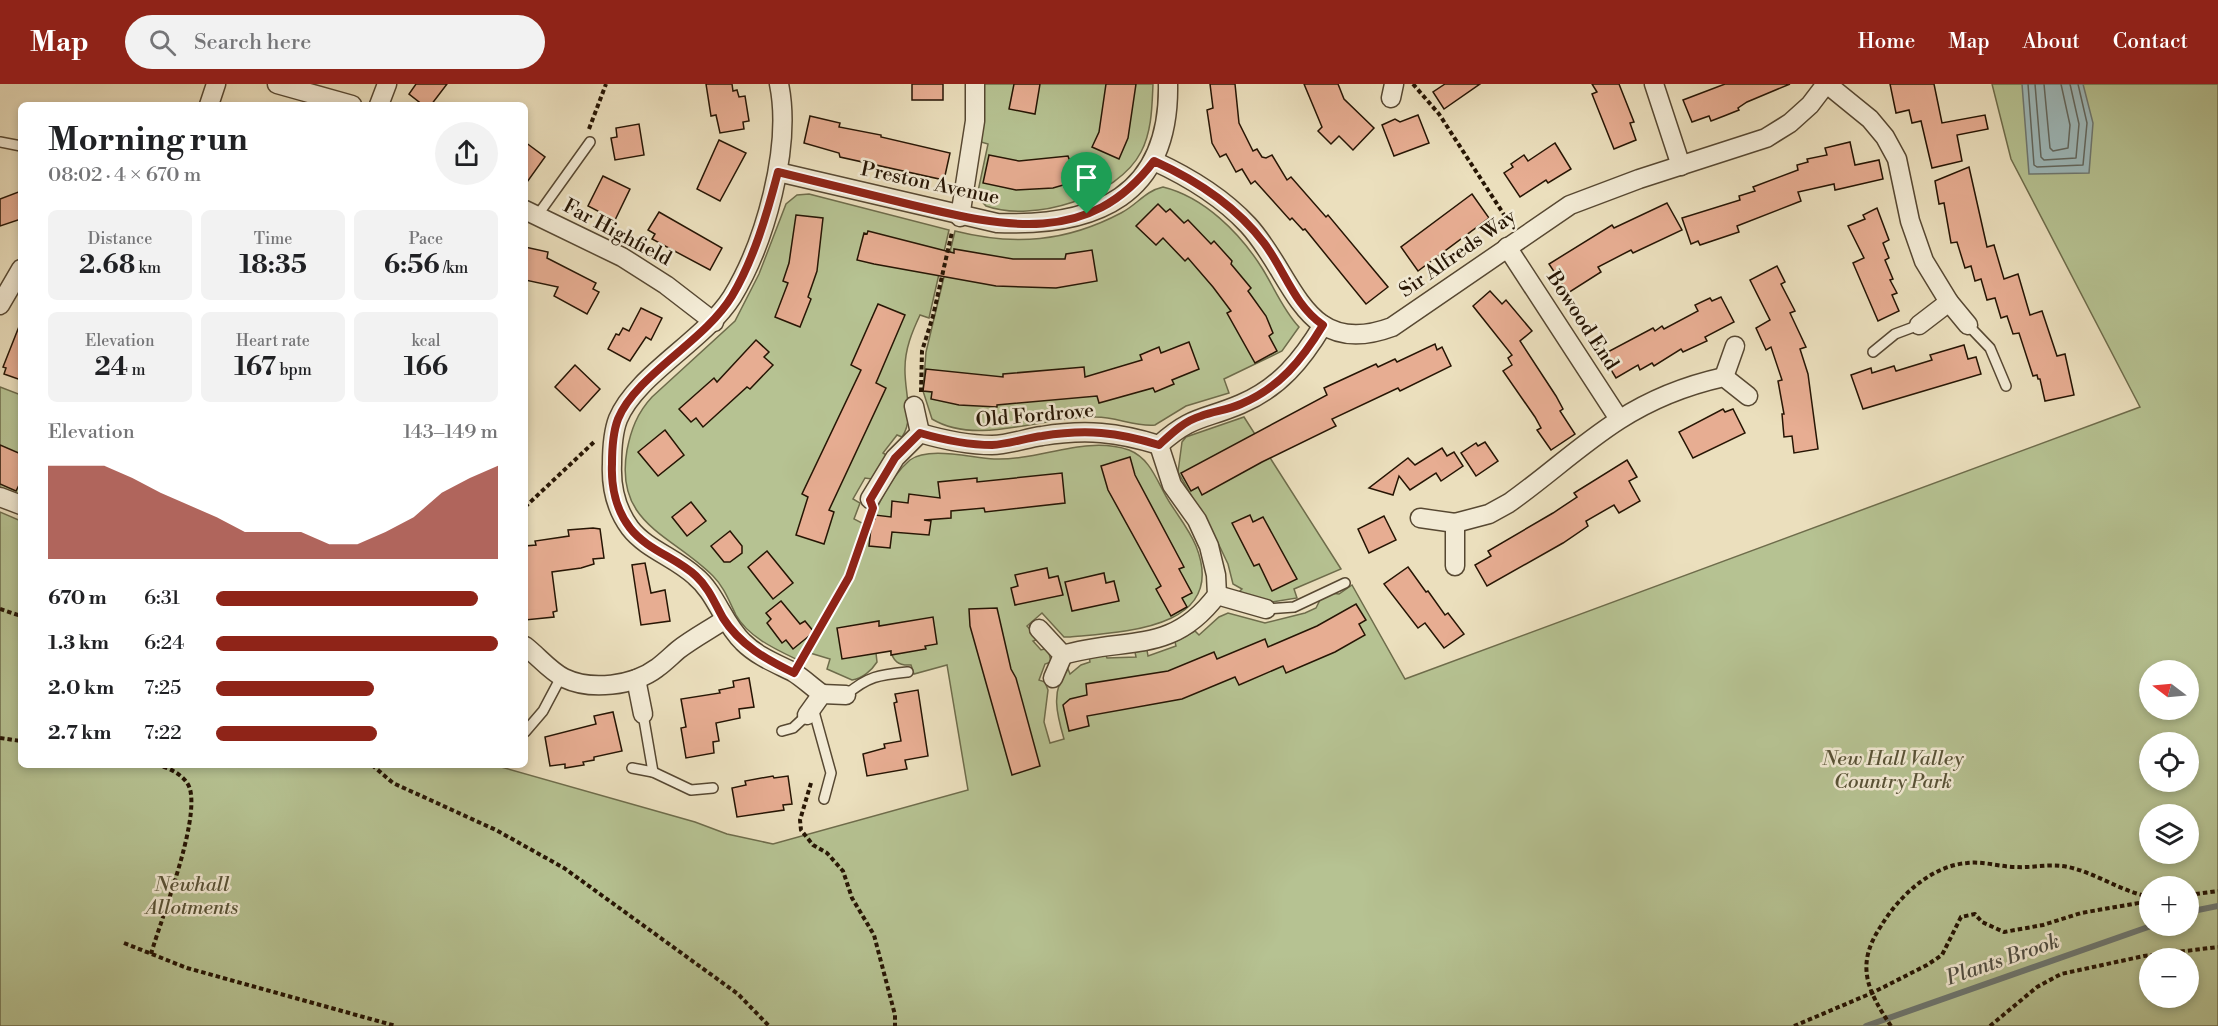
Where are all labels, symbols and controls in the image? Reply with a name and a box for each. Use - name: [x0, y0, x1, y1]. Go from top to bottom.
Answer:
- search box: [125, 15, 545, 69]
- text: Map: [30, 25, 89, 60]
- icon: search: [146, 26, 179, 59]
- text: Search here: [194, 29, 311, 56]
- text: Home: [1858, 29, 1915, 55]
- text: Map: [1948, 29, 1990, 55]
- text: About: [2023, 29, 2080, 55]
- text: Contact: [2113, 29, 2188, 55]
- text: Morning run: [48, 120, 248, 161]
- button: share: [435, 122, 498, 185]
- pin: [1061, 152, 1112, 214]
- street label: Preston Avenue: [858, 157, 1002, 211]
- icon: arrive: [1070, 161, 1103, 194]
- text: 08:02 · 4 × 670 m: [48, 163, 201, 188]
- street label: Far Highfield: [558, 194, 676, 272]
- street label: Sir Alfreds Way: [1395, 204, 1522, 304]
- text: Distance: [88, 229, 152, 249]
- text: Time: [254, 229, 292, 249]
- text: Pace: [409, 229, 443, 249]
- text: 2.68: [79, 249, 135, 281]
- text: 18:35: [239, 249, 307, 281]
- text: 6:56: [384, 249, 440, 281]
- text: km: [135, 258, 161, 278]
- text: /km: [440, 258, 468, 278]
- street label: Bowood End: [1540, 266, 1624, 376]
- text: Elevation: [85, 331, 155, 351]
- text: Heart rate: [236, 331, 310, 351]
- text: kcal: [411, 331, 441, 351]
- text: 24: [94, 351, 128, 383]
- text: 167: [234, 351, 276, 383]
- text: 166: [404, 351, 448, 383]
- text: m: [128, 360, 146, 380]
- text: bpm: [276, 360, 312, 380]
- street label: Old Fordrove: [975, 398, 1095, 434]
- text: Elevation: [48, 420, 135, 445]
- text: 143–149 m: [403, 420, 498, 445]
- text: 670 m: [48, 586, 107, 611]
- text: 6:31: [144, 586, 180, 611]
- text: 1.3 km: [48, 631, 109, 656]
- text: 6:24: [144, 631, 184, 656]
- north arrow: [2139, 660, 2199, 720]
- map controls: [2139, 660, 2199, 1008]
- text: 2.0 km: [48, 676, 114, 701]
- text: 7:25: [144, 676, 181, 701]
- text: 2.7 km: [48, 721, 112, 746]
- text: 7:22: [144, 721, 182, 746]
- button: locate: [2139, 732, 2199, 792]
- park label: New Hall Valley Country Park: [1821, 747, 1964, 795]
- button: layers: [2139, 804, 2199, 864]
- park label: Newhall Allotments: [144, 873, 239, 921]
- button: +: [2139, 876, 2199, 936]
- water label: Plants Brook: [1942, 928, 2063, 992]
- button: −: [2139, 948, 2199, 1008]

